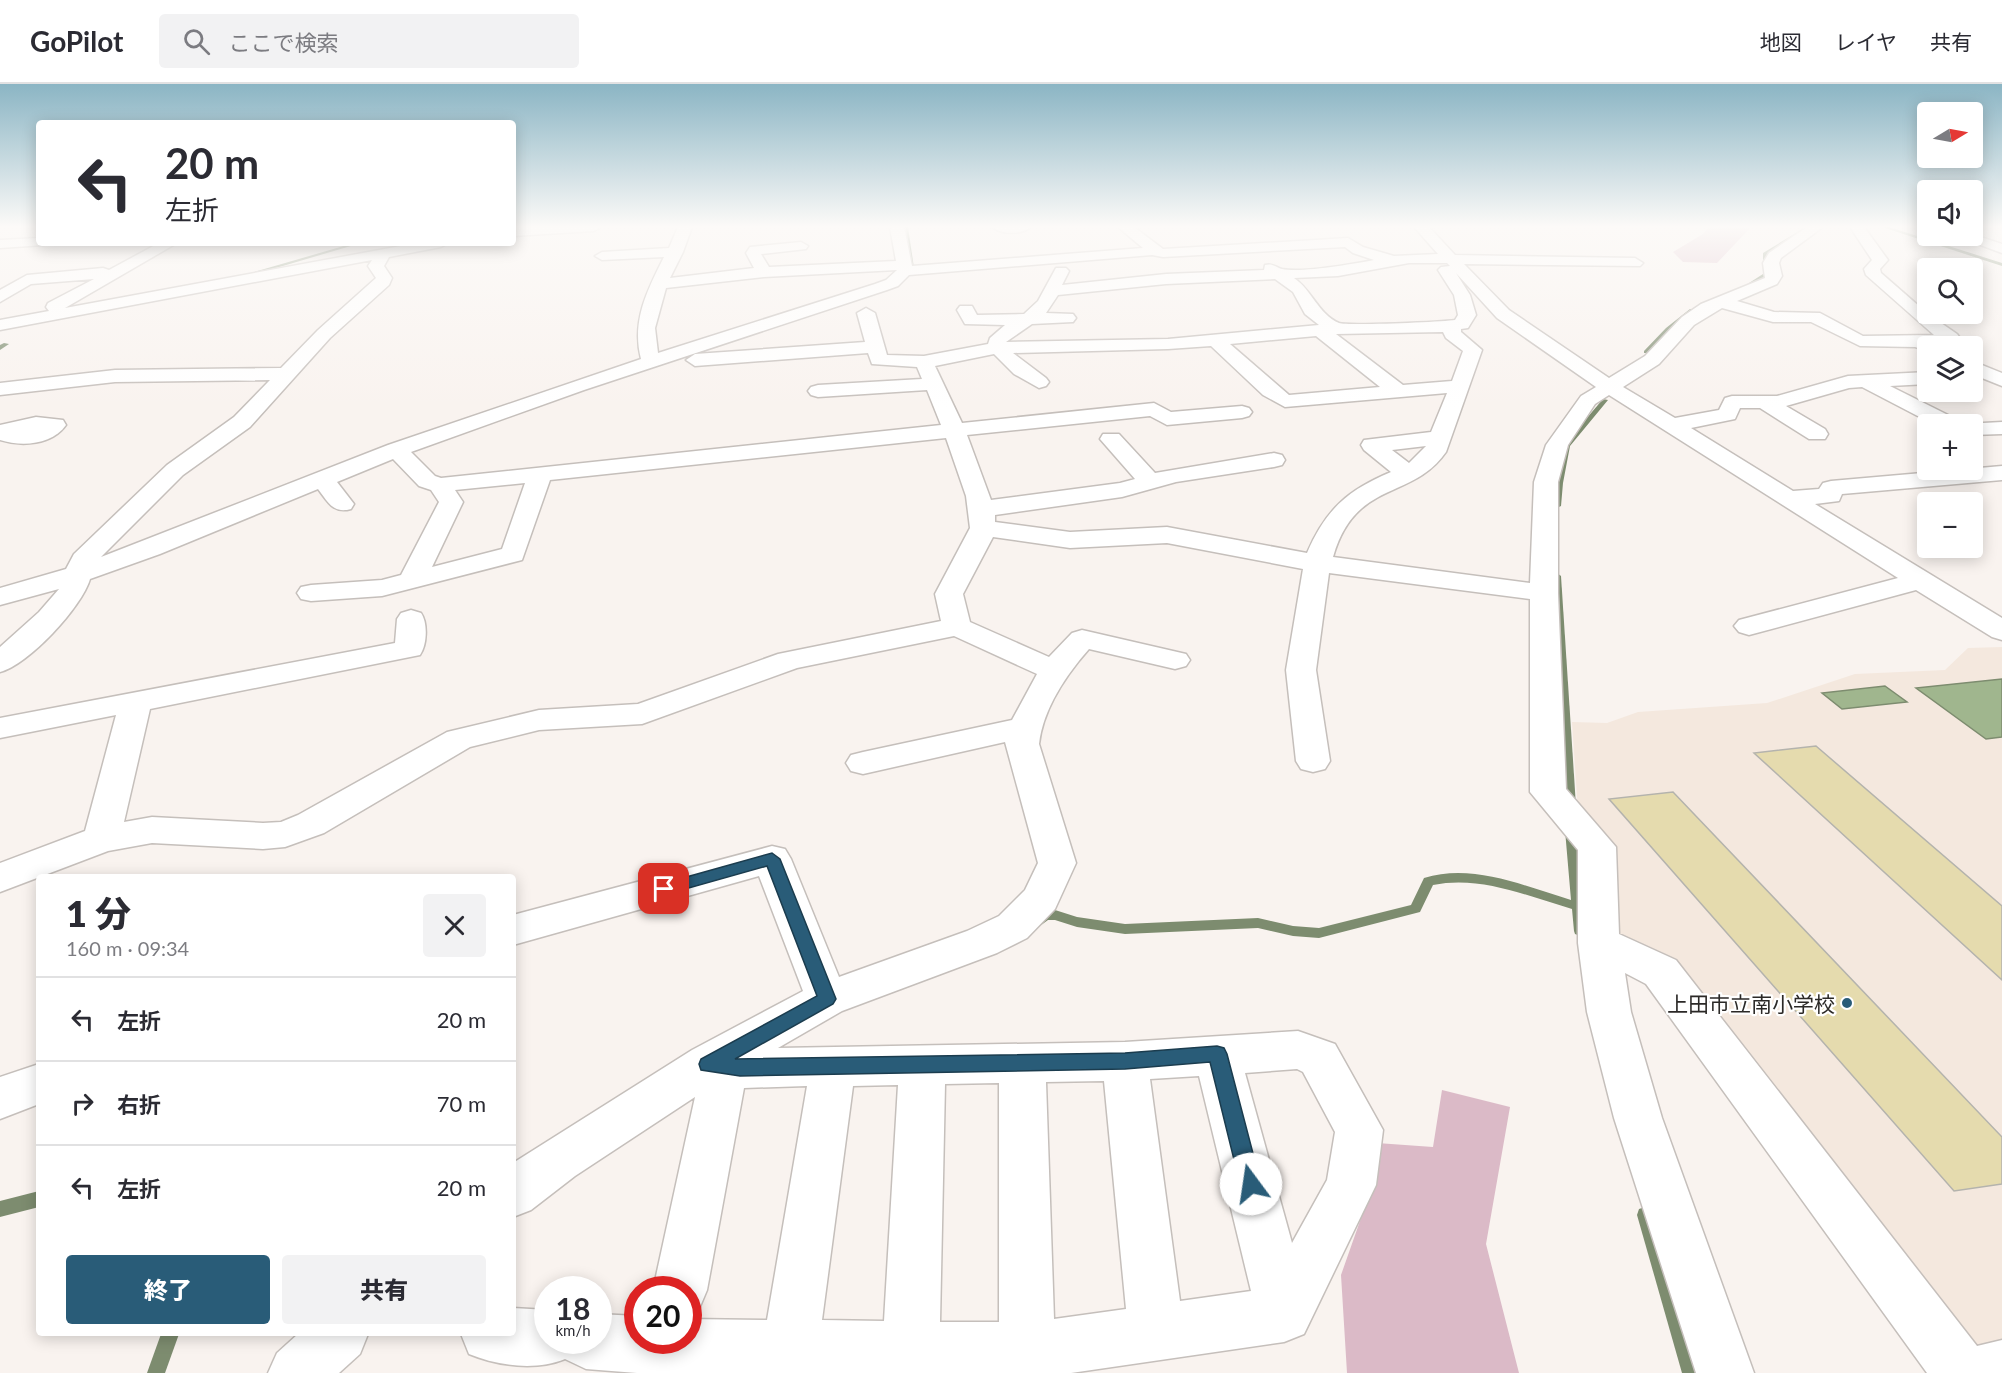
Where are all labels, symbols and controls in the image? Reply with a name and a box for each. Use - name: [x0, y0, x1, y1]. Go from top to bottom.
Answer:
- search box: [159, 14, 579, 68]
- text: GoPilot: [30, 24, 123, 58]
- icon: search: [180, 25, 213, 58]
- text: ここで検索: [228, 29, 338, 56]
- text: 地図: [1760, 29, 1802, 54]
- text: レイヤ: [1835, 29, 1897, 54]
- text: 共有: [1930, 29, 1972, 54]
- north arrow: [1917, 102, 1983, 168]
- map controls: [1917, 102, 1983, 558]
- text: 20 m: [165, 138, 259, 188]
- icon: left: [66, 144, 144, 222]
- button: sound: [1917, 180, 1983, 246]
- text: 左折: [165, 193, 219, 226]
- button: search: [1917, 258, 1983, 324]
- button: layers: [1917, 336, 1983, 402]
- button: +: [1917, 414, 1983, 480]
- button: −: [1917, 492, 1983, 558]
- pin: [638, 863, 689, 914]
- icon: arrive: [647, 872, 680, 905]
- text: 1 分: [66, 891, 131, 935]
- button: close: [423, 894, 486, 957]
- text: 160 m · 09:34: [66, 936, 189, 960]
- place label: 上田市立南小学校: [1667, 991, 1835, 1016]
- marker: 上田市立南小学校: [1840, 996, 1854, 1010]
- icon: left: [66, 1003, 99, 1036]
- text: 20 m: [437, 1006, 486, 1033]
- text: 左折: [117, 1007, 161, 1034]
- icon: right: [66, 1087, 99, 1120]
- text: 70 m: [437, 1090, 486, 1117]
- text: 右折: [117, 1091, 161, 1118]
- position arrow: [1219, 1152, 1283, 1216]
- icon: left: [66, 1171, 99, 1204]
- text: 20 m: [437, 1174, 486, 1201]
- text: 左折: [117, 1175, 161, 1202]
- button: 終了: [66, 1255, 270, 1324]
- button: 共有: [282, 1255, 486, 1324]
- speed limit sign: 20: [624, 1276, 702, 1354]
- text: 18: [556, 1290, 590, 1326]
- text: km/h: [555, 1321, 591, 1339]

